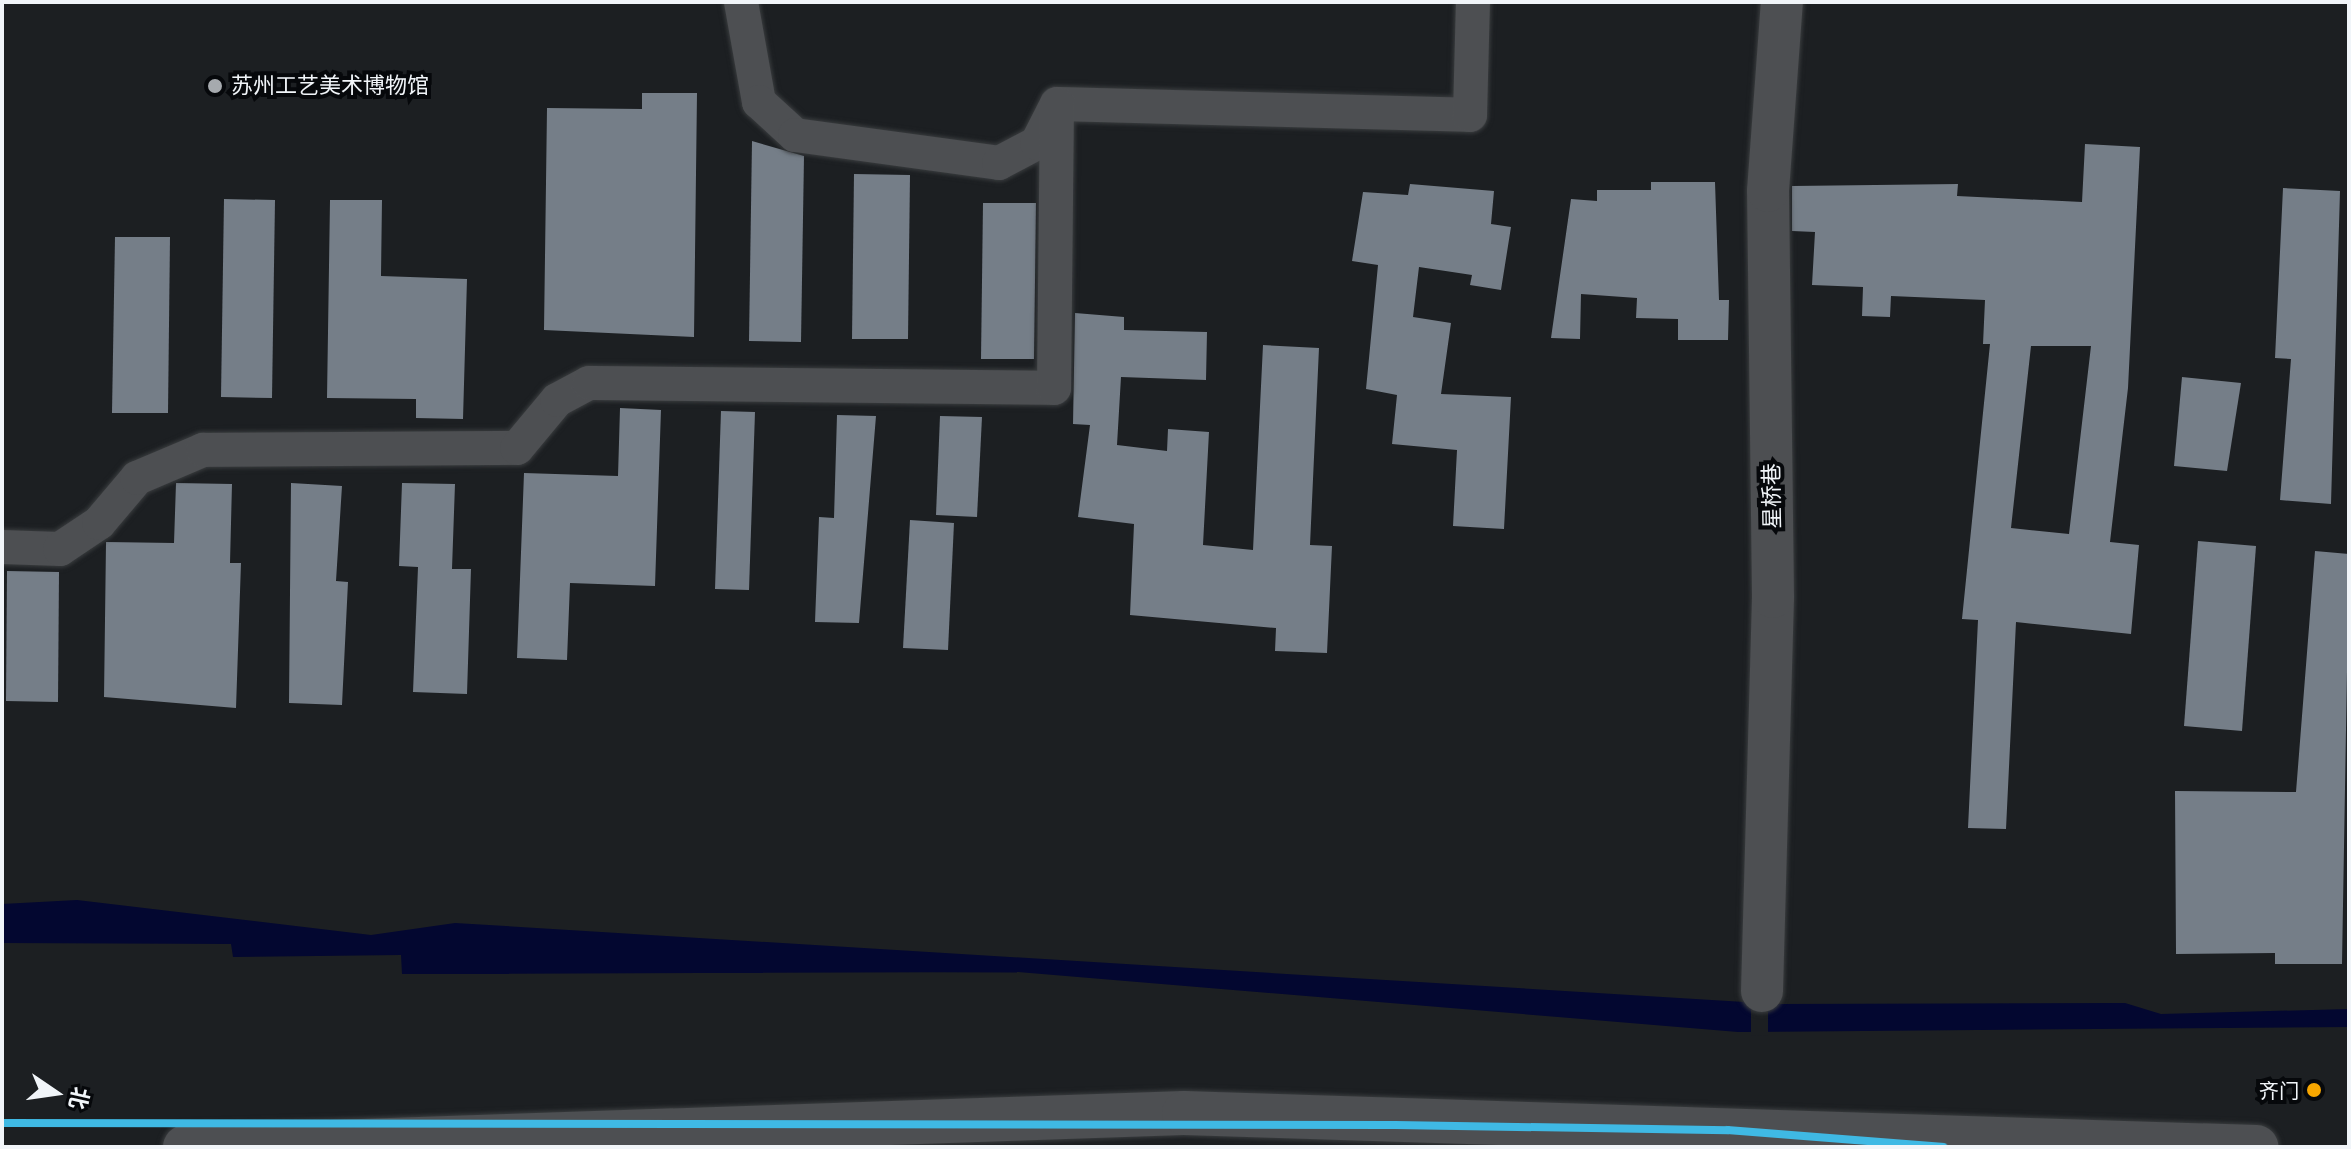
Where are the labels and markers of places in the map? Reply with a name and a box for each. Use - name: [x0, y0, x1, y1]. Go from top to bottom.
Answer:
- place label: 苏州工艺美术博物馆: [231, 73, 429, 99]
- marker: 苏州工艺美术博物馆: [206, 77, 224, 95]
- place label: 齐门: [2259, 1078, 2299, 1102]
- marker: 齐门: [2306, 1082, 2322, 1098]

